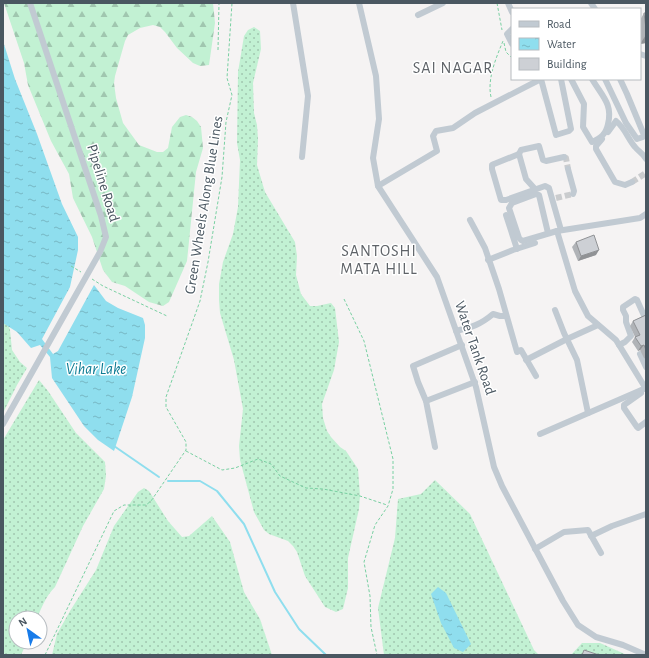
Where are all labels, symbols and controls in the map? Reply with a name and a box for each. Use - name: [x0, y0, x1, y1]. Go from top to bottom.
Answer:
- legend: [511, 8, 641, 80]
- text: Road: [547, 18, 571, 30]
- text: Water: [547, 38, 576, 50]
- text: Building: [547, 58, 587, 70]
- district label: SAI NAGAR: [413, 60, 493, 76]
- street label: Green Wheels Along Blue Lines: [183, 115, 225, 295]
- street label: Pipeline Road: [84, 142, 122, 224]
- district label: SANTOSHI MATA HILL: [340, 243, 418, 277]
- street label: Water Tank Road: [452, 299, 498, 397]
- water label: Vihar Lake: [66, 361, 126, 377]
- north arrow: [8, 610, 48, 650]
- text: N: [17, 615, 29, 629]

